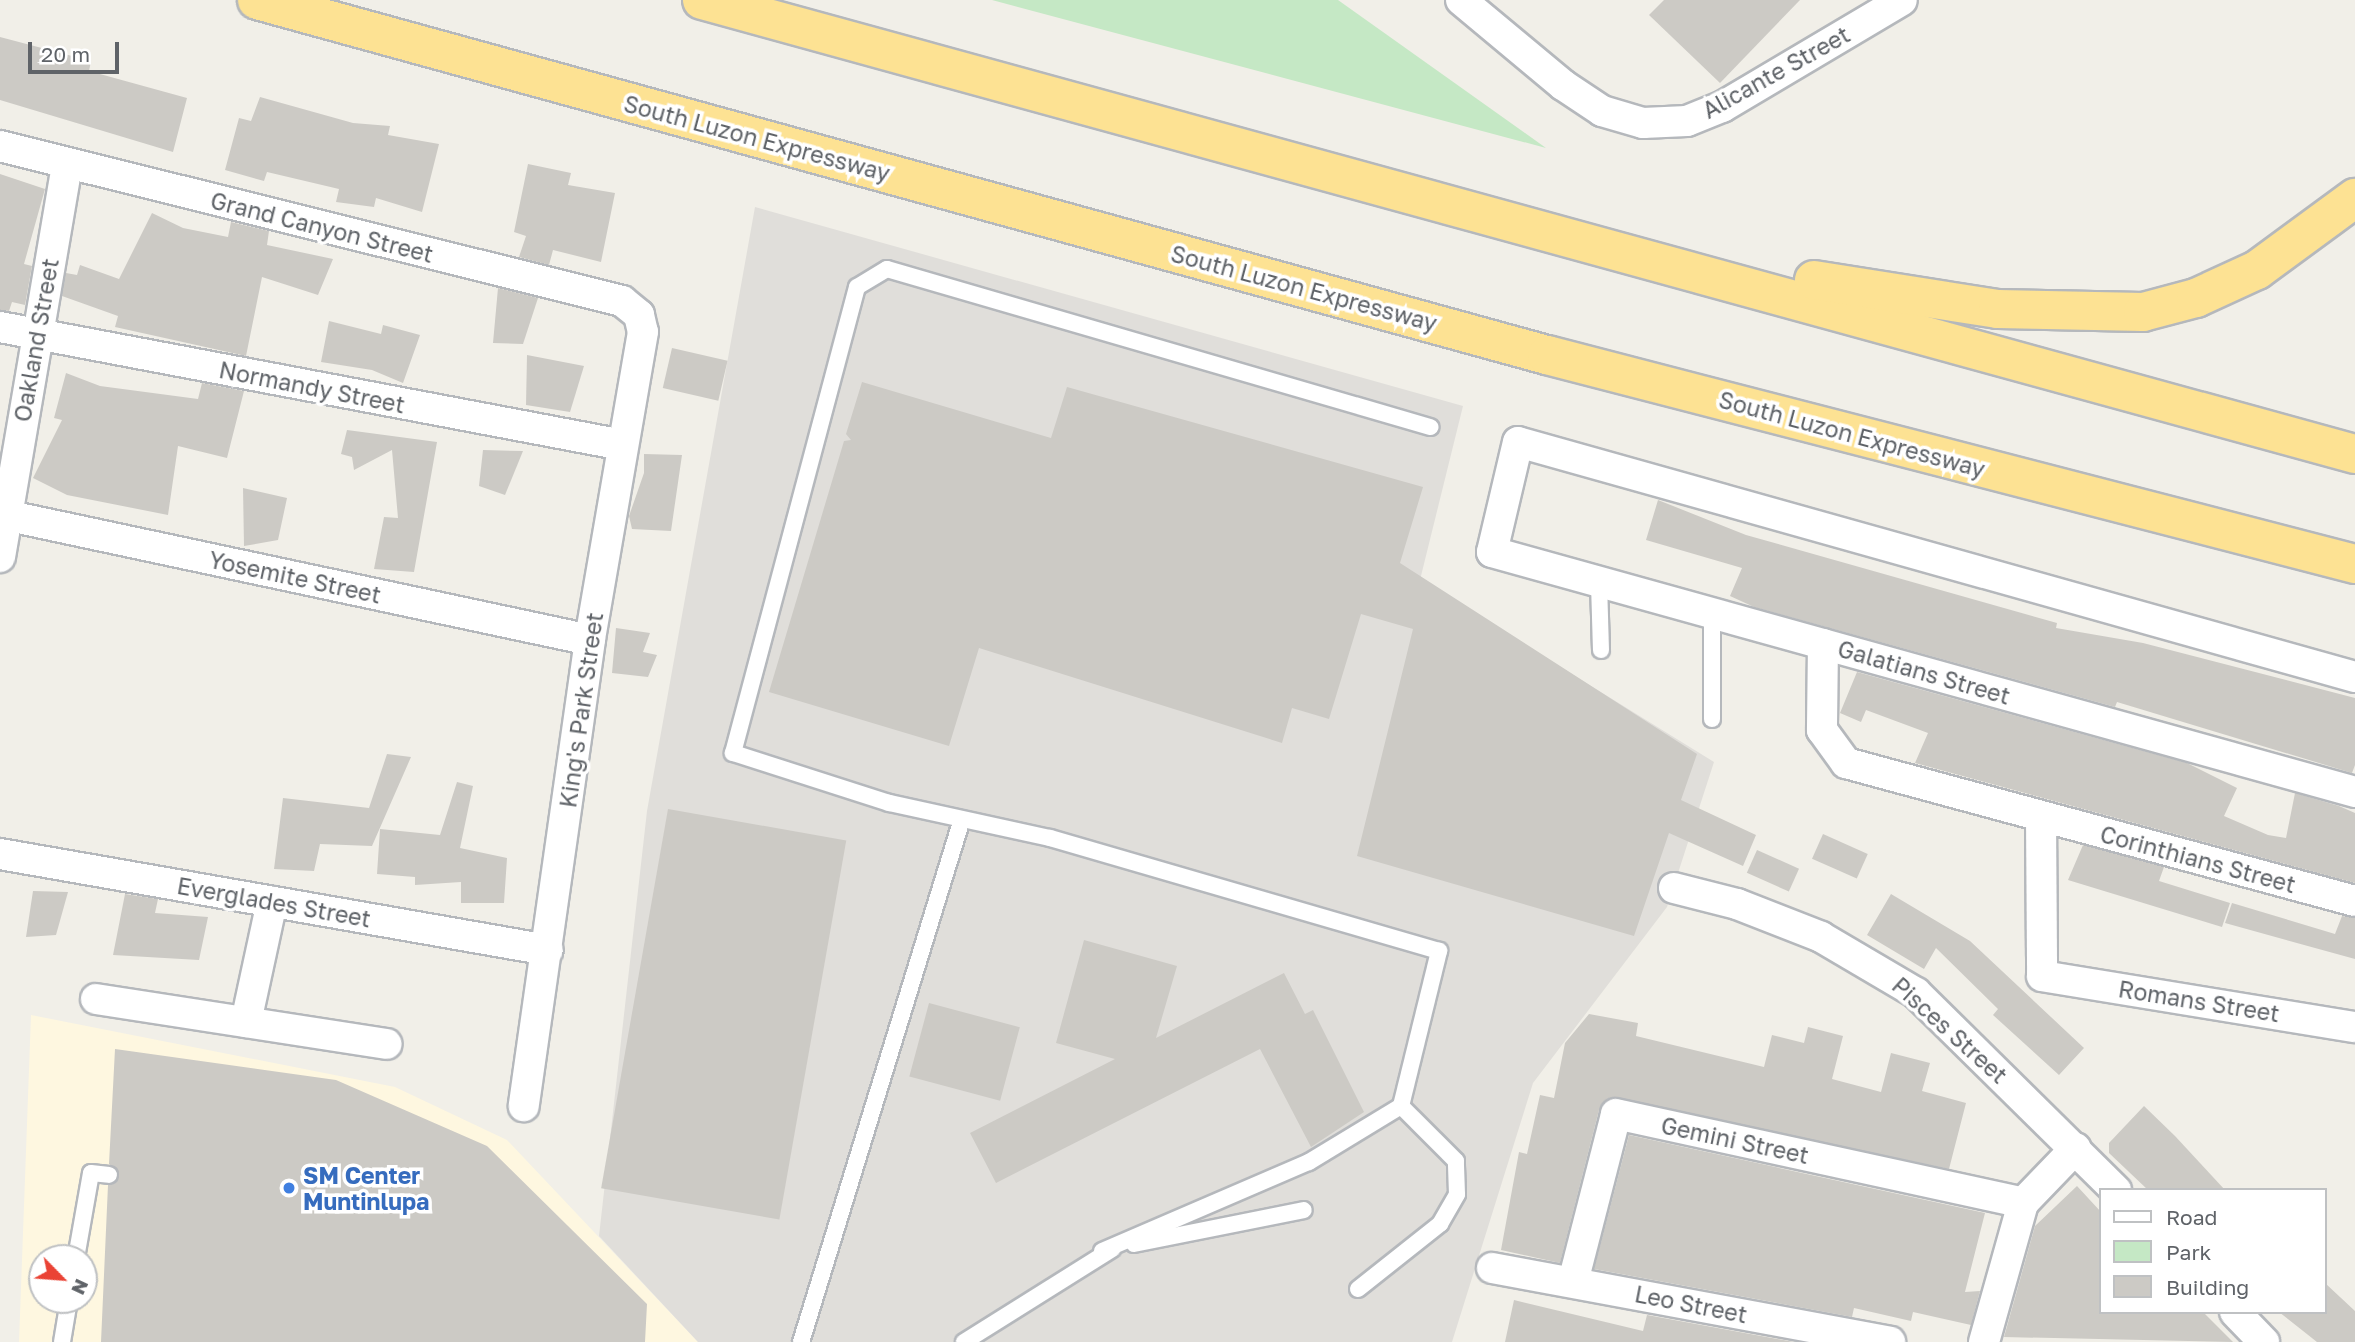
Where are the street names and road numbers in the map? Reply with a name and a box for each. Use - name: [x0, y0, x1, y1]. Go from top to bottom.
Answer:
- street label: Alicante Street: [1697, 20, 1855, 124]
- street label: South Luzon Expressway: [621, 89, 893, 187]
- street label: Grand Canyon Street: [208, 186, 436, 268]
- street label: South Luzon Expressway: [1168, 239, 1440, 337]
- street label: Oakland Street: [8, 256, 64, 424]
- street label: Normandy Street: [217, 355, 407, 419]
- street label: South Luzon Expressway: [1716, 385, 1988, 483]
- street label: Yosemite Street: [206, 545, 384, 609]
- street label: King's Park Street: [554, 611, 608, 809]
- street label: Galatians Street: [1835, 634, 2013, 710]
- street label: Corinthians Street: [2097, 820, 2299, 898]
- street label: Everglades Street: [175, 871, 373, 933]
- street label: Pisces Street: [1887, 971, 2013, 1089]
- street label: Romans Street: [2116, 975, 2282, 1027]
- street label: Gemini Street: [1659, 1111, 1811, 1169]
- street label: Leo Street: [1632, 1280, 1750, 1328]

